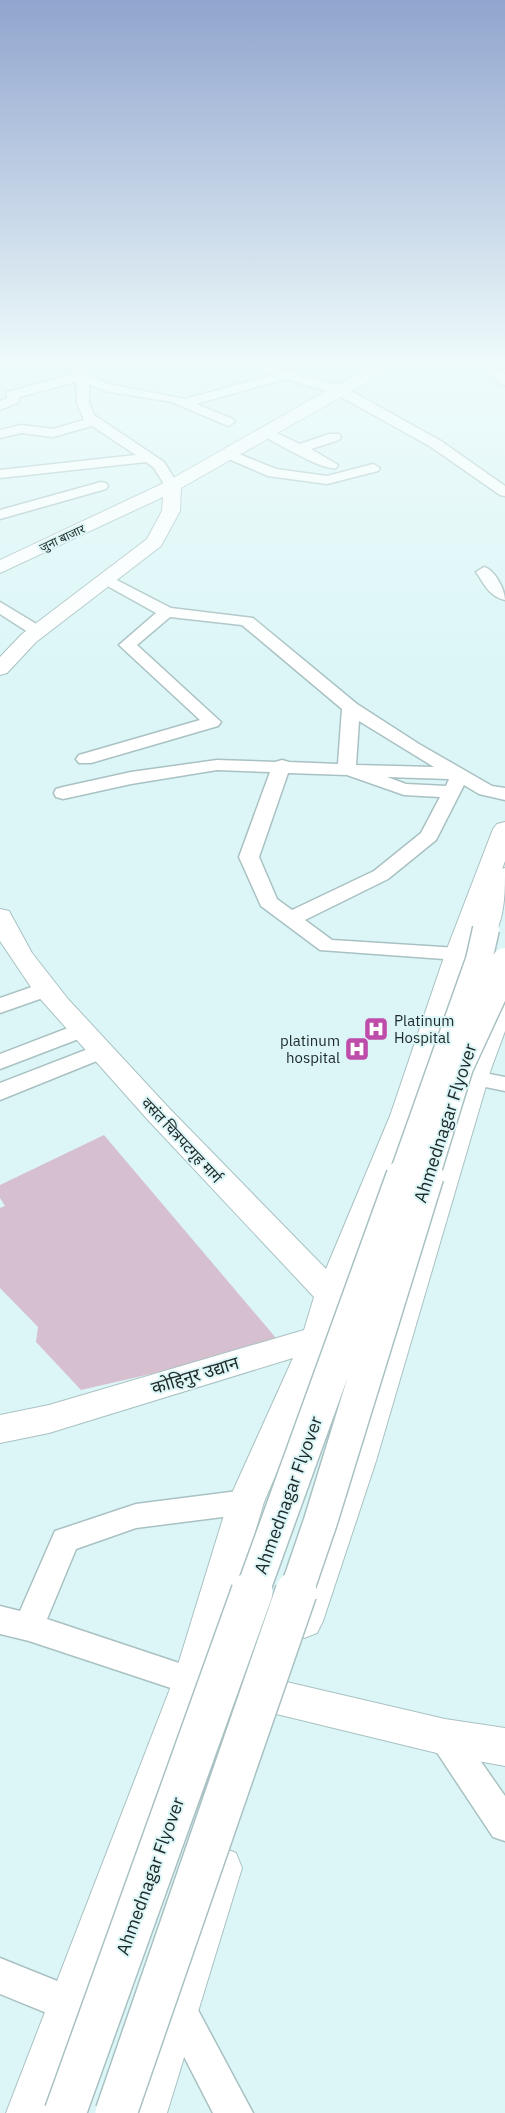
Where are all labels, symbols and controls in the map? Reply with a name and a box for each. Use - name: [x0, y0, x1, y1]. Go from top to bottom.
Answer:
- street label: जुना बाजार: [37, 521, 89, 556]
- place label: Platinum Hospital: [394, 1011, 454, 1047]
- hospital icon: Platinum Hospital: [363, 1016, 389, 1042]
- place label: platinum hospital: [280, 1031, 340, 1067]
- hospital icon: platinum hospital: [344, 1036, 370, 1062]
- street label: Ahmednagar Flyover: [408, 1040, 482, 1206]
- street label: वसंत चित्रपटगृह मार्ग: [137, 1093, 227, 1188]
- street label: कोहिनुर उद्यान: [149, 1351, 243, 1400]
- street label: Ahmednagar Flyover: [249, 1413, 327, 1577]
- street label: Ahmednagar Flyover: [111, 1794, 189, 1958]

